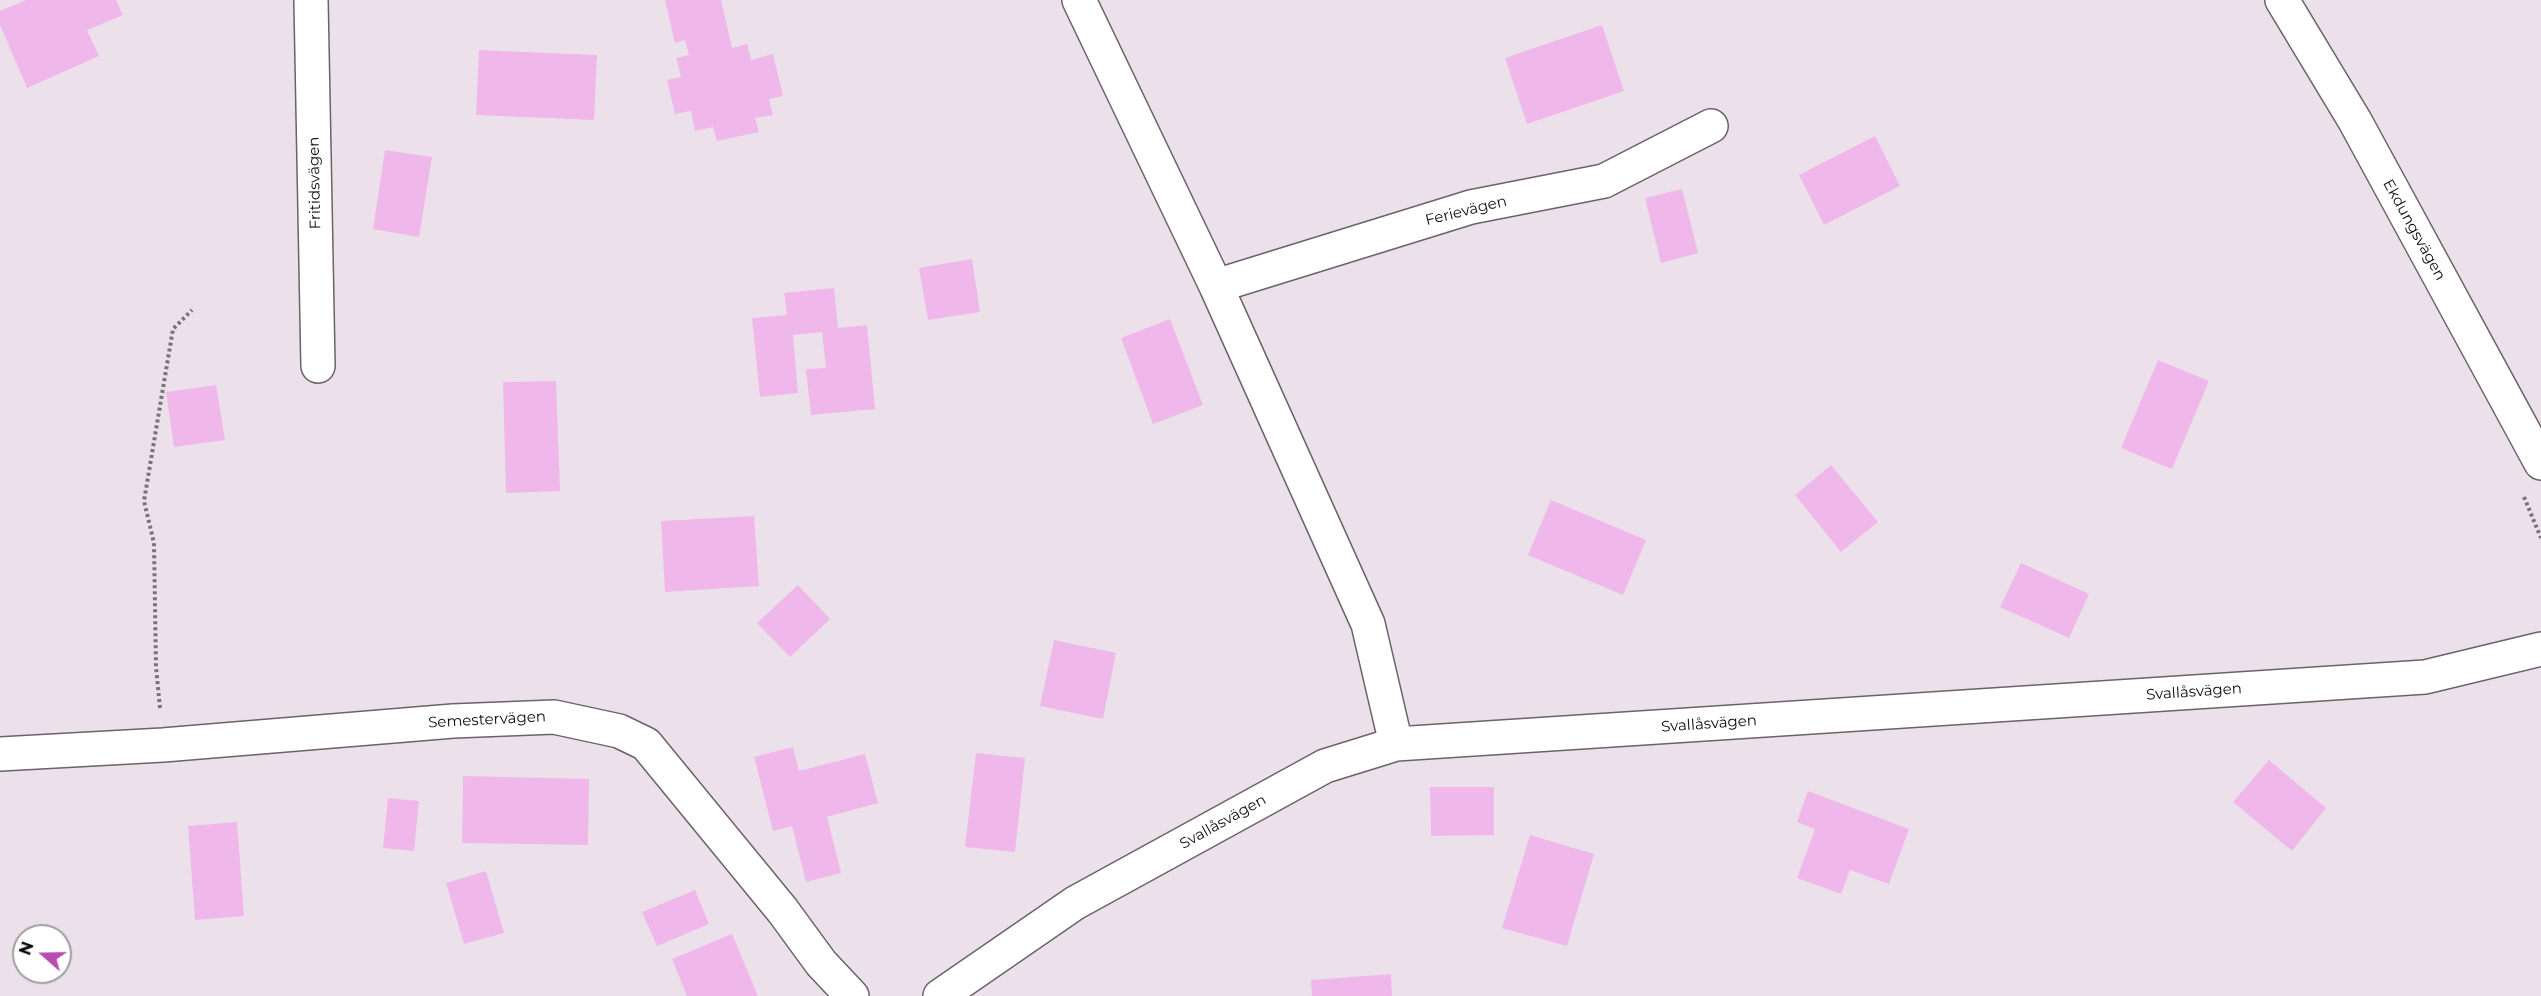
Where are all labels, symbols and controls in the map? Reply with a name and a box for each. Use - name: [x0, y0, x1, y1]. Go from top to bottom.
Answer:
- street label: Fritidsvägen: [305, 136, 325, 230]
- street label: Ekdungsvägen: [2379, 176, 2449, 284]
- street label: Ferievägen: [1423, 192, 1509, 230]
- street label: Svallåsvägen: [2145, 680, 2243, 704]
- street label: Semestervägen: [428, 708, 546, 732]
- street label: Svallåsvägen: [1660, 712, 1758, 736]
- street label: Svallåsvägen: [1177, 791, 1269, 853]
- north arrow: [12, 924, 72, 984]
- text: N: [15, 939, 38, 958]

